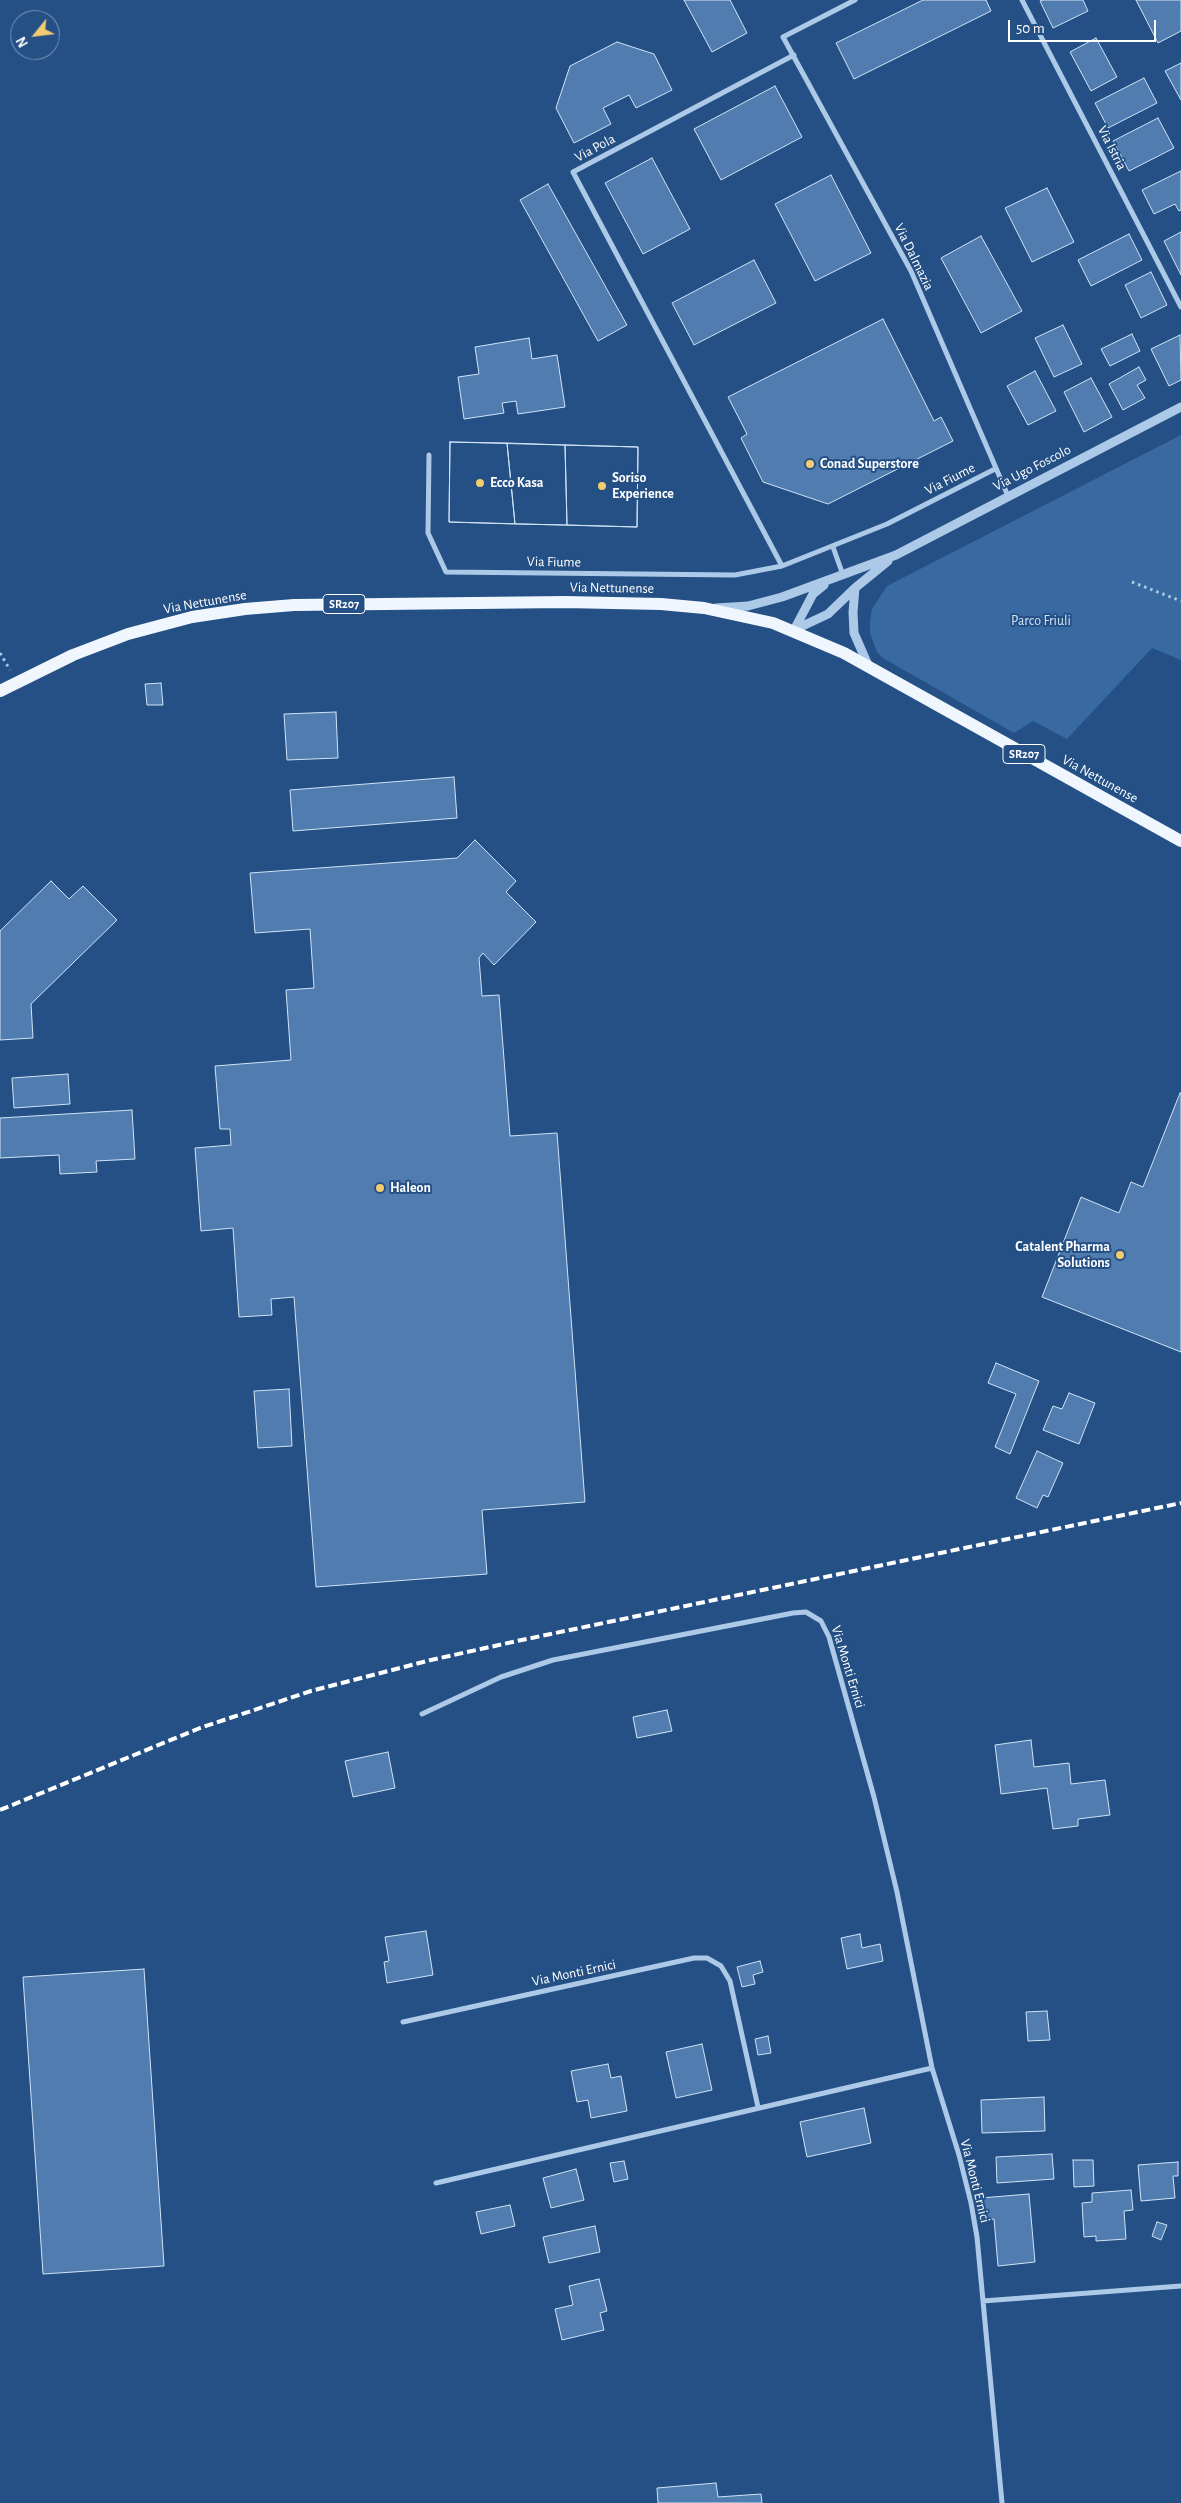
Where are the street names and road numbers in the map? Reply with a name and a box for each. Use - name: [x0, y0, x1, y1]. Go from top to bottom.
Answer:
- street label: Via Istria: [1094, 123, 1130, 173]
- street label: Via Pola: [572, 130, 618, 166]
- street label: Via Dalmazia: [891, 221, 937, 293]
- street label: Via Ugo Foscolo: [990, 441, 1074, 495]
- street label: Via Fiume: [922, 459, 978, 499]
- street label: Via Fiume: [527, 553, 581, 571]
- street label: Via Nettunense: [570, 579, 654, 597]
- street label: Via Nettunense: [162, 586, 248, 618]
- road number: SR207: [323, 594, 365, 614]
- road number: SR207: [1003, 744, 1045, 764]
- street label: Via Nettunense: [1059, 751, 1141, 807]
- street label: Via Monti Ernici: [827, 1624, 869, 1710]
- street label: Via Monti Ernici: [530, 1956, 618, 1990]
- street label: Via Monti Ernici: [957, 2138, 993, 2224]

